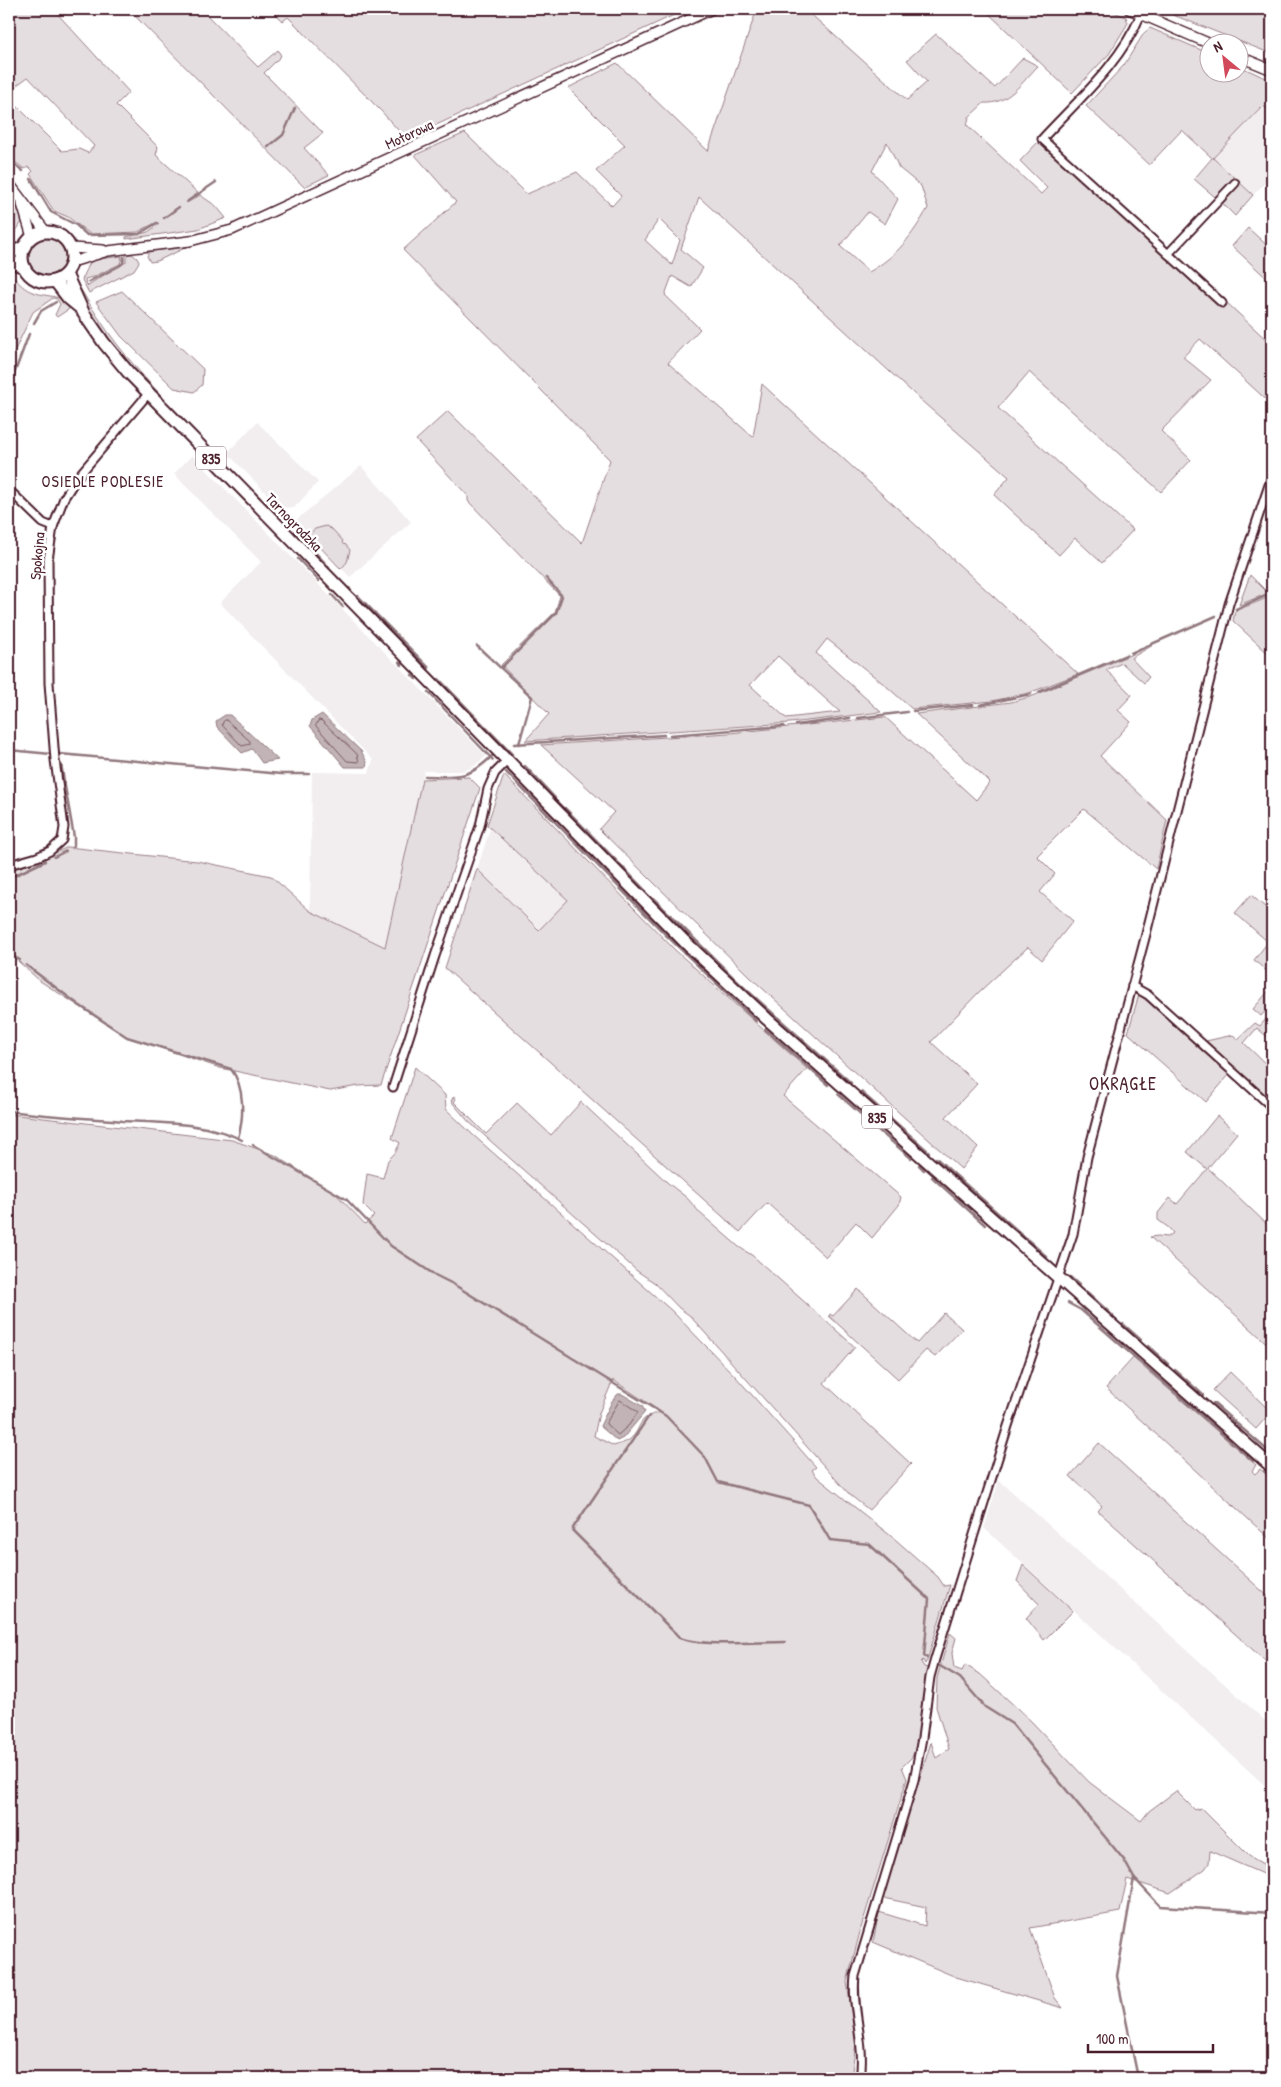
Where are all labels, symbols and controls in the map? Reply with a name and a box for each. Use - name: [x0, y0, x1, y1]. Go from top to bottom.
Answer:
- north arrow: [1198, 32, 1248, 82]
- text: N: [1210, 36, 1226, 56]
- street label: Motorowa: [382, 114, 437, 154]
- road number: 835: [196, 446, 226, 469]
- district label: OSIEDLE PODLESIE: [42, 470, 164, 492]
- street label: Tarnogrodzka: [261, 488, 327, 556]
- street label: Spokojna: [24, 531, 50, 581]
- district label: OKRĄGŁE: [1089, 1071, 1157, 1096]
- road number: 835: [862, 1106, 892, 1128]
- scale bar: [1088, 2022, 1214, 2054]
- text: 100 m: [1096, 2028, 1129, 2049]

